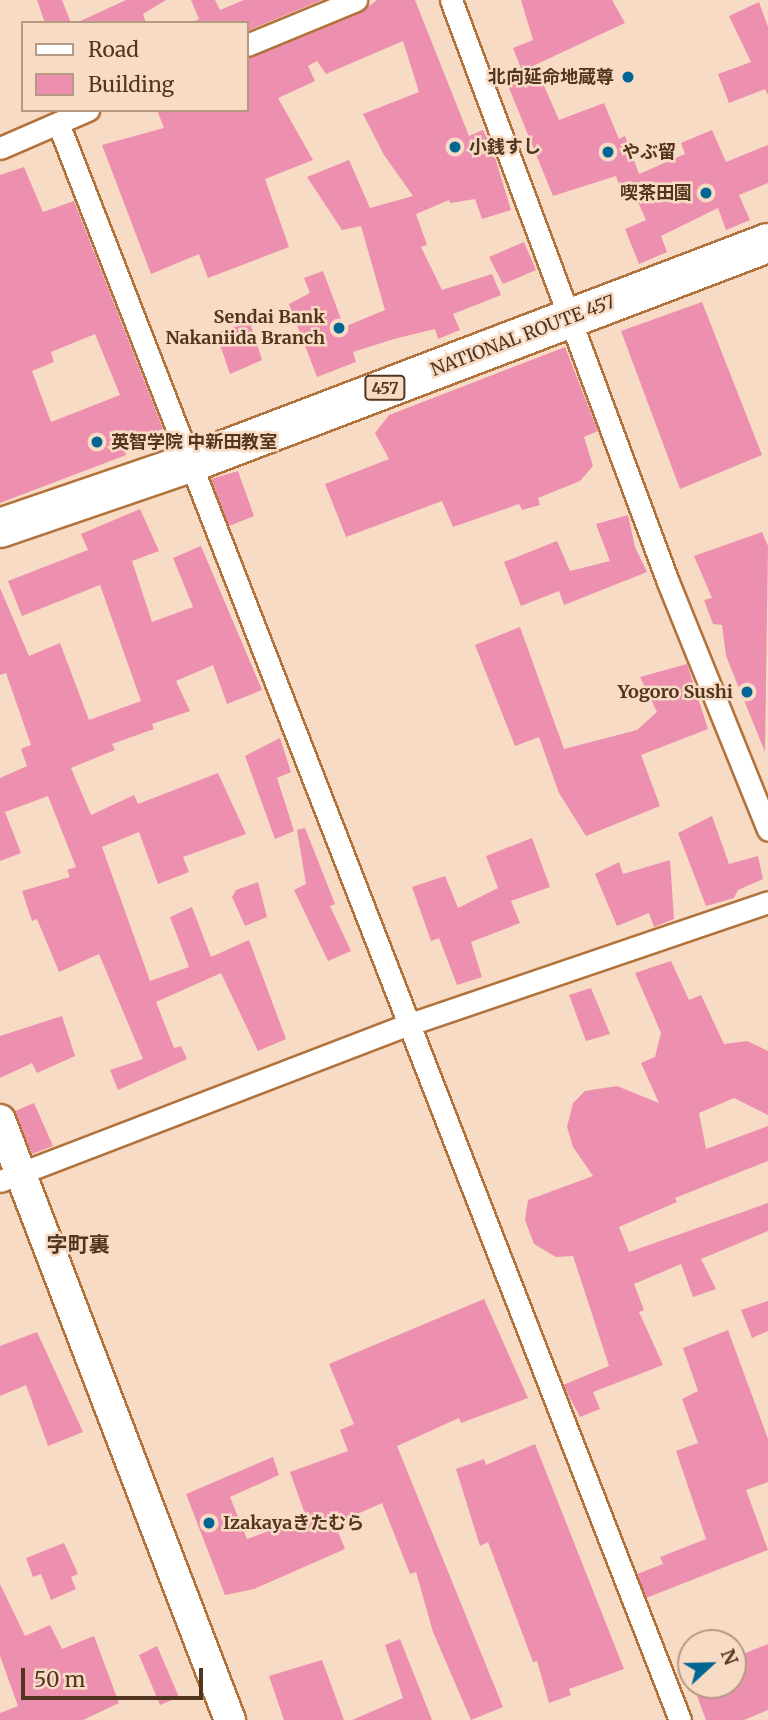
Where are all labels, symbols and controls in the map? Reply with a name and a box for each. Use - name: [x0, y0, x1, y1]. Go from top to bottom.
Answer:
- legend: [21, 21, 248, 112]
- text: Road: [88, 36, 139, 63]
- place label: 北向延命地蔵尊: [488, 66, 614, 88]
- marker: 北向延命地蔵尊: [620, 69, 636, 85]
- text: Building: [88, 71, 174, 98]
- place label: 小銭すし: [469, 136, 541, 158]
- marker: 小銭すし: [447, 139, 463, 155]
- place label: やぶ留: [622, 141, 676, 163]
- marker: やぶ留: [600, 144, 616, 160]
- place label: 喫茶田園: [620, 182, 692, 204]
- marker: 喫茶田園: [698, 185, 714, 201]
- street label: NATIONAL ROUTE 457: [428, 291, 618, 381]
- place label: Sendai Bank Nakaniida Branch: [166, 307, 325, 350]
- marker: Sendai Bank Nakaniida Branch: [331, 320, 347, 336]
- road number: 457: [364, 376, 406, 400]
- place label: 英智学院 中新田教室: [111, 431, 277, 453]
- marker: 英智学院 中新田教室: [89, 434, 105, 450]
- place label: Yogoro Sushi: [618, 681, 733, 703]
- marker: Yogoro Sushi: [739, 684, 755, 700]
- district label: 字町裏: [47, 1232, 109, 1258]
- place label: Izakayaきたむら: [223, 1512, 364, 1534]
- marker: Izakayaきたむら: [201, 1515, 217, 1531]
- north arrow: [677, 1629, 747, 1699]
- text: N: [716, 1645, 744, 1668]
- scale bar: [24, 1654, 206, 1698]
- text: 50 m: [34, 1666, 85, 1693]

